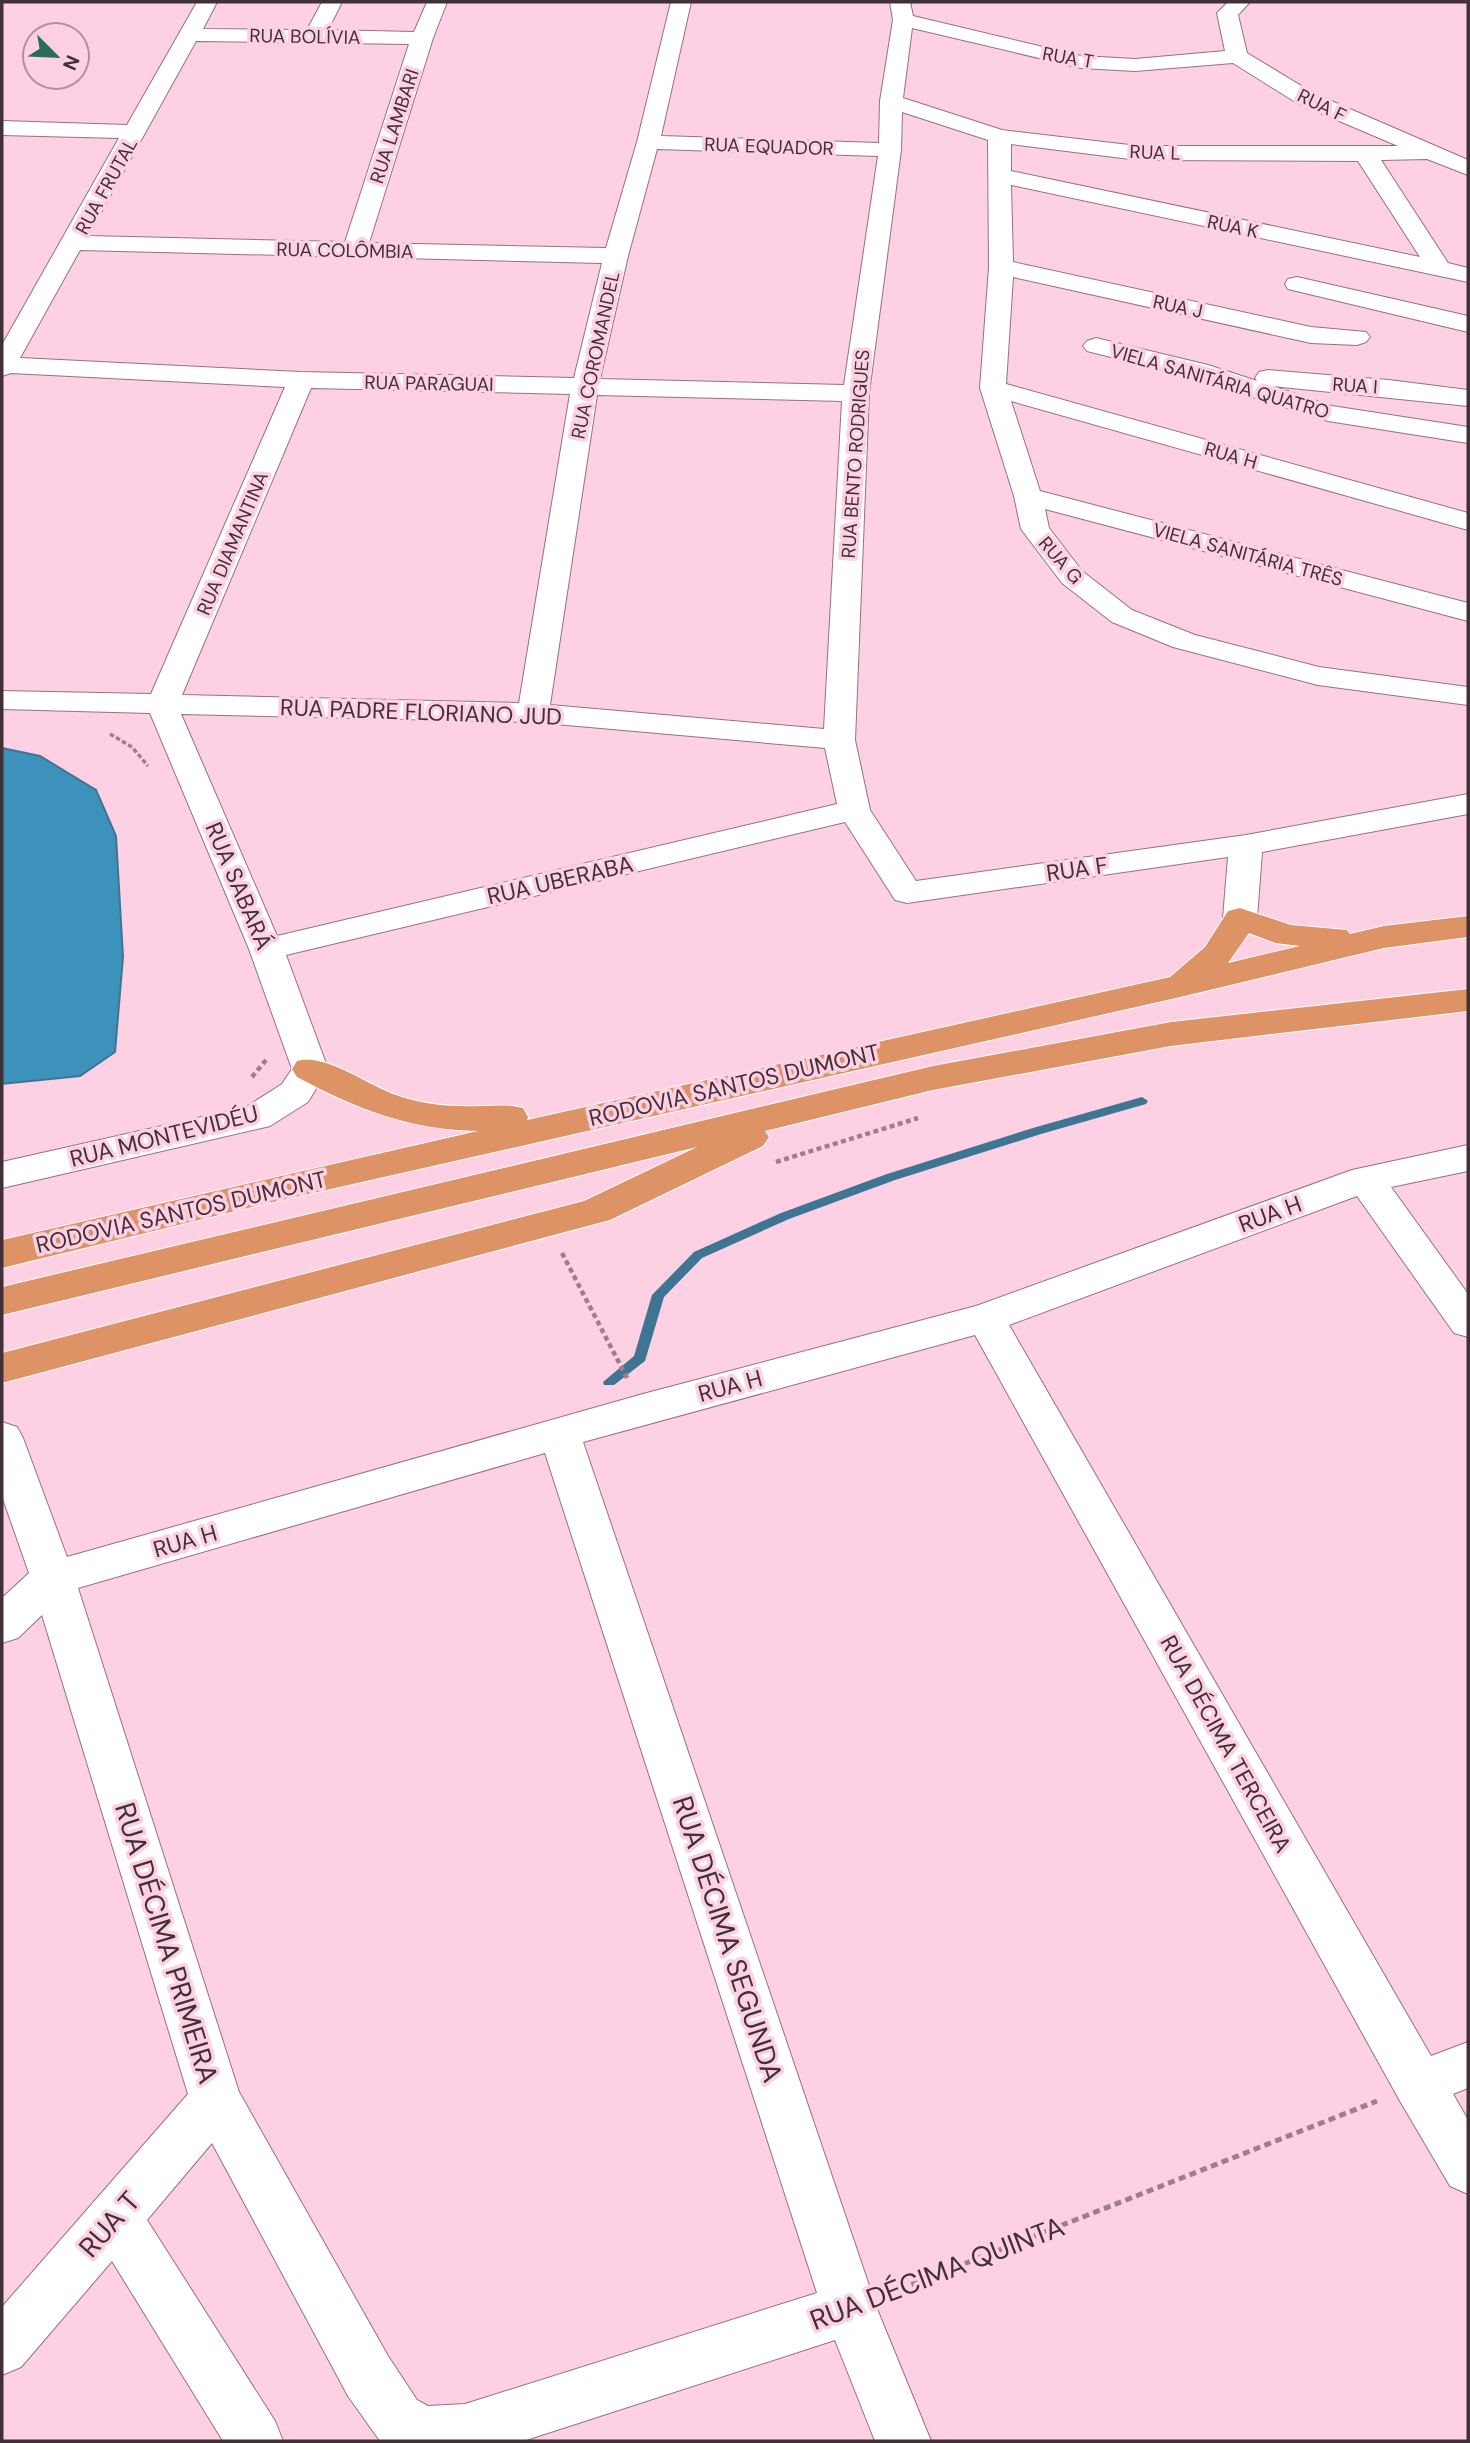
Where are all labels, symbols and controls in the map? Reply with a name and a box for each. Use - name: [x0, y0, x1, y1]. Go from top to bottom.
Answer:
- north arrow: [21, 21, 91, 91]
- street label: RUA BOLÍVIA: [249, 23, 361, 50]
- street label: RUA T: [1040, 41, 1096, 74]
- text: N: [57, 51, 85, 74]
- street label: RUA LAMBARI: [364, 66, 425, 187]
- street label: RUA F: [1293, 83, 1350, 128]
- street label: RUA EQUADOR: [704, 132, 834, 161]
- street label: RUA FRUTAL: [70, 134, 143, 239]
- street label: RUA L: [1129, 139, 1181, 166]
- street label: RUA K: [1205, 209, 1261, 244]
- street label: RUA COLÔMBIA: [276, 237, 414, 264]
- street label: RUA COROMANDEL: [566, 269, 625, 441]
- street label: RUA J: [1151, 289, 1205, 324]
- street label: VIELA SANITÁRIA QUATRO: [1108, 338, 1332, 425]
- street label: RUA BENTO RODRIGUES: [836, 349, 875, 559]
- street label: RUA PARAGUAI: [364, 370, 494, 397]
- street label: RUA I: [1332, 371, 1378, 400]
- street label: RUA H: [1202, 436, 1260, 475]
- street label: RUA DIAMANTINA: [191, 467, 274, 619]
- street label: VIELA SANITÁRIA TRÊS: [1150, 517, 1346, 592]
- street label: RUA G: [1033, 531, 1088, 589]
- street label: RUA PADRE FLORIANO JUD: [280, 692, 562, 732]
- street label: RUA SABARÁ: [199, 818, 279, 954]
- street label: RUA UBERABA: [484, 849, 636, 911]
- street label: RUA F: [1044, 850, 1110, 888]
- street label: RODOVIA SANTOS DUMONT: [586, 1037, 882, 1133]
- street label: RUA MONTEVIDÉU: [67, 1098, 261, 1174]
- street label: RODOVIA SANTOS DUMONT: [33, 1164, 329, 1260]
- street label: RUA H: [1234, 1189, 1306, 1239]
- street label: RUA H: [695, 1363, 765, 1409]
- street label: RUA H: [150, 1518, 220, 1564]
- street label: RUA DÉCIMA TERCEIRA: [1154, 1630, 1298, 1858]
- street label: RUA DÉCIMA SEGUNDA: [664, 1791, 791, 2087]
- street label: RUA DÉCIMA PRIMEIRA: [106, 1798, 227, 2088]
- street label: RUA T: [71, 2184, 148, 2265]
- street label: RUA DÉCIMA QUINTA: [805, 2208, 1070, 2339]

